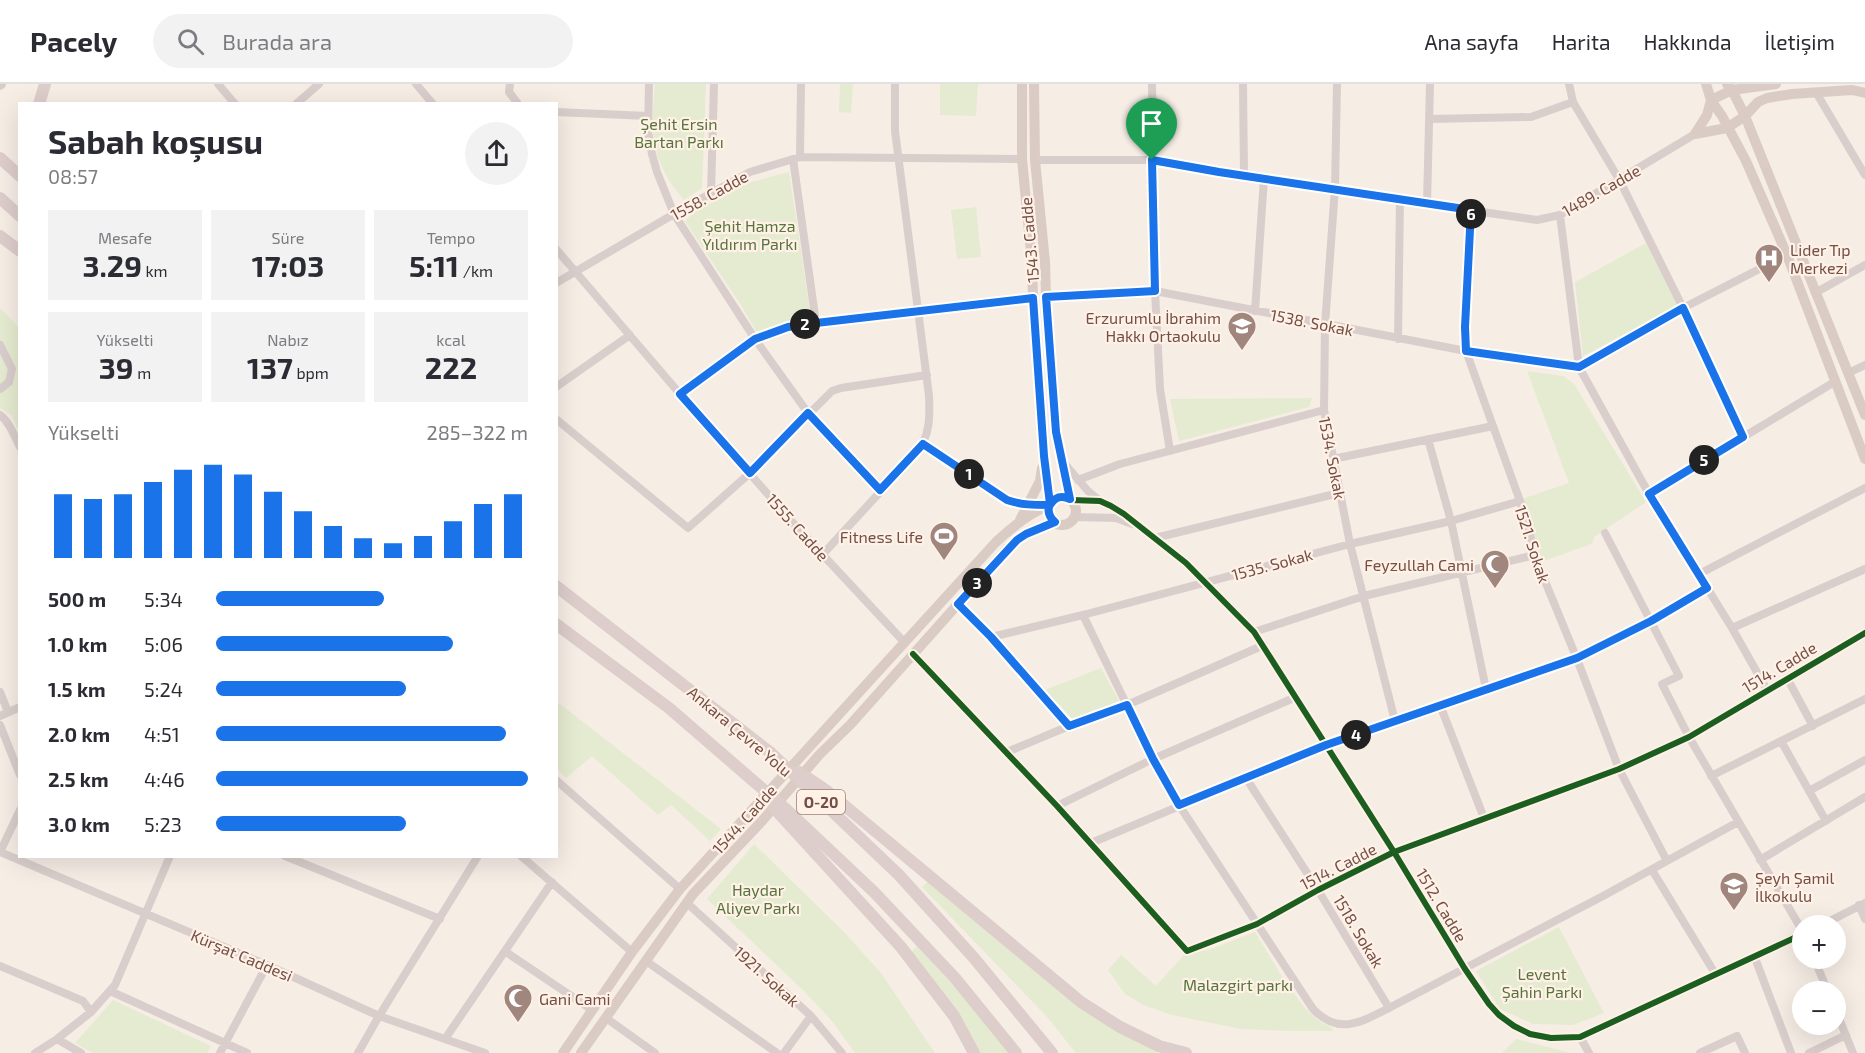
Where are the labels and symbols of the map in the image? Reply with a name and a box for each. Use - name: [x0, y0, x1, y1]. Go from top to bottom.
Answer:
- pin: [1126, 98, 1177, 160]
- park label: Şehit Ersin Bartan Parkı: [634, 114, 724, 151]
- street label: 1489. Cadde: [1559, 160, 1643, 220]
- street label: 1558. Cadde: [667, 166, 751, 224]
- street label: 1543. Cadde: [1016, 196, 1042, 284]
- pin: 6: [1456, 199, 1486, 229]
- park label: Şehit Hamza Yıldırım Parkı: [703, 216, 797, 253]
- place label: Lider Tıp Merkezi: [1790, 240, 1850, 277]
- hospital icon: Lider Tıp Merkezi: [1753, 242, 1785, 284]
- street label: 1538. Sokak: [1269, 305, 1355, 339]
- place label: Erzurumlu İbrahim Hakkı Ortaokulu: [1086, 308, 1221, 345]
- pin: 2: [790, 309, 820, 339]
- school or university icon: Erzurumlu İbrahim Hakkı Ortaokulu: [1226, 310, 1258, 352]
- street label: 1534. Sokak: [1316, 415, 1350, 501]
- pin: 5: [1689, 445, 1719, 475]
- pin: 1: [954, 459, 984, 489]
- street label: 1555. Cadde: [763, 489, 833, 565]
- street label: 1521. Sokak: [1511, 503, 1555, 585]
- sports icon: Fitness Life: [928, 520, 960, 562]
- place label: Fitness Life: [840, 527, 923, 546]
- street label: 1535. Sokak: [1230, 544, 1314, 584]
- mosque icon: Feyzullah Cami: [1479, 548, 1511, 590]
- place label: Feyzullah Cami: [1364, 555, 1474, 574]
- pin: 3: [962, 568, 992, 598]
- street label: 1514. Cadde: [1738, 637, 1820, 697]
- street label: Ankara Çevre Yolu: [683, 682, 796, 781]
- pin: 4: [1341, 720, 1371, 750]
- street label: 1544. Cadde: [708, 780, 780, 858]
- road number: O-20: [797, 790, 845, 814]
- street label: 1514. Cadde: [1297, 839, 1379, 893]
- street label: 1512. Cadde: [1413, 865, 1471, 945]
- place label: Şeyh Şamil İlkokulu: [1755, 868, 1835, 905]
- school or university icon: Şeyh Şamil İlkokulu: [1718, 870, 1750, 912]
- park label: Haydar Aliyev Parkı: [716, 880, 800, 917]
- street label: 1518. Sokak: [1330, 891, 1388, 971]
- street label: Kürşat Caddesi: [188, 925, 296, 986]
- street label: 1921. Sokak: [730, 942, 804, 1010]
- park label: Levent Şahin Parkı: [1502, 964, 1582, 1002]
- park label: Malazgirt parkı: [1183, 975, 1293, 994]
- mosque icon: Gani Cami: [502, 982, 534, 1024]
- place label: Gani Cami: [539, 989, 611, 1008]

